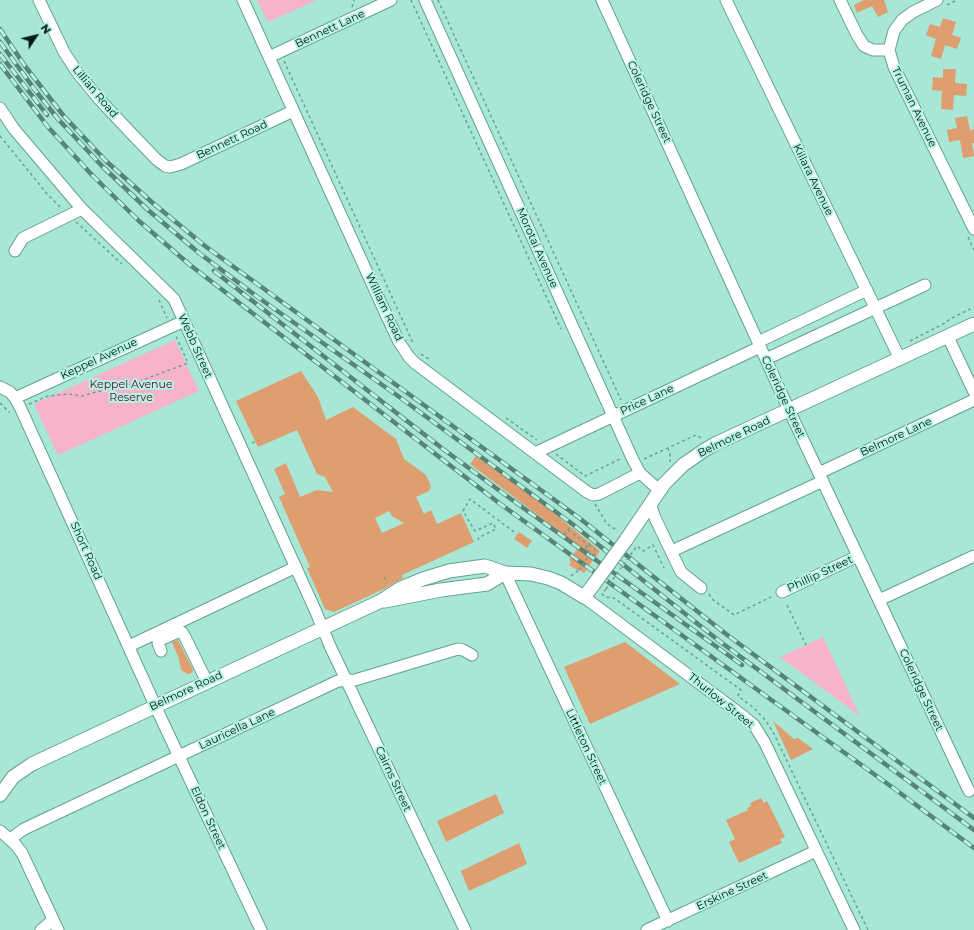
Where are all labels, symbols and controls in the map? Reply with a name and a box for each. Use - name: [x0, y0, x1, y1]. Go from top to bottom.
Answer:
- street label: Bennett Lane: [293, 7, 367, 51]
- north arrow: [16, 16, 56, 56]
- text: N: [38, 21, 54, 37]
- street label: Coleridge Street: [624, 59, 674, 145]
- street label: Lillian Road: [69, 63, 121, 121]
- street label: Truman Avenue: [889, 65, 939, 149]
- street label: Bennett Road: [194, 118, 270, 162]
- street label: Killara Avenue: [790, 142, 836, 218]
- street label: Morotai Avenue: [513, 206, 561, 290]
- street label: William Road: [362, 271, 406, 343]
- street label: Webb Street: [175, 312, 215, 380]
- street label: Keppel Avenue: [59, 335, 139, 383]
- street label: Coleridge Street: [758, 354, 808, 440]
- park label: Keppel Avenue Reserve: [89, 378, 173, 404]
- street label: Price Lane: [618, 382, 676, 418]
- street label: Belmore Road: [696, 414, 772, 460]
- street label: Belmore Lane: [858, 415, 934, 459]
- street label: Short Road: [67, 520, 105, 582]
- street label: Phillip Street: [785, 553, 855, 595]
- street label: Coleridge Street: [896, 647, 946, 733]
- street label: Belmore Road: [147, 668, 225, 714]
- street label: Thurlow Street: [685, 670, 757, 732]
- street label: Lauricella Lane: [197, 706, 277, 752]
- street label: Littleton Street: [563, 707, 609, 787]
- street label: Cairns Street: [372, 744, 414, 814]
- street label: Eldon Street: [188, 784, 228, 852]
- street label: Erskine Street: [694, 869, 770, 913]

